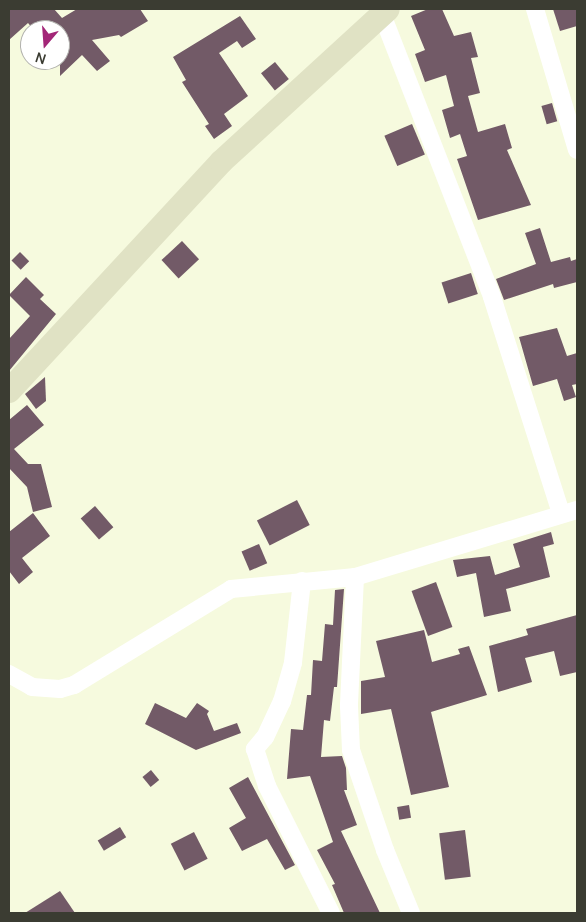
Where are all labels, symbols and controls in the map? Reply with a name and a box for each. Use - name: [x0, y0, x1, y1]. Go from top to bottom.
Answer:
- north arrow: [20, 20, 70, 70]
- text: N: [33, 48, 48, 69]

